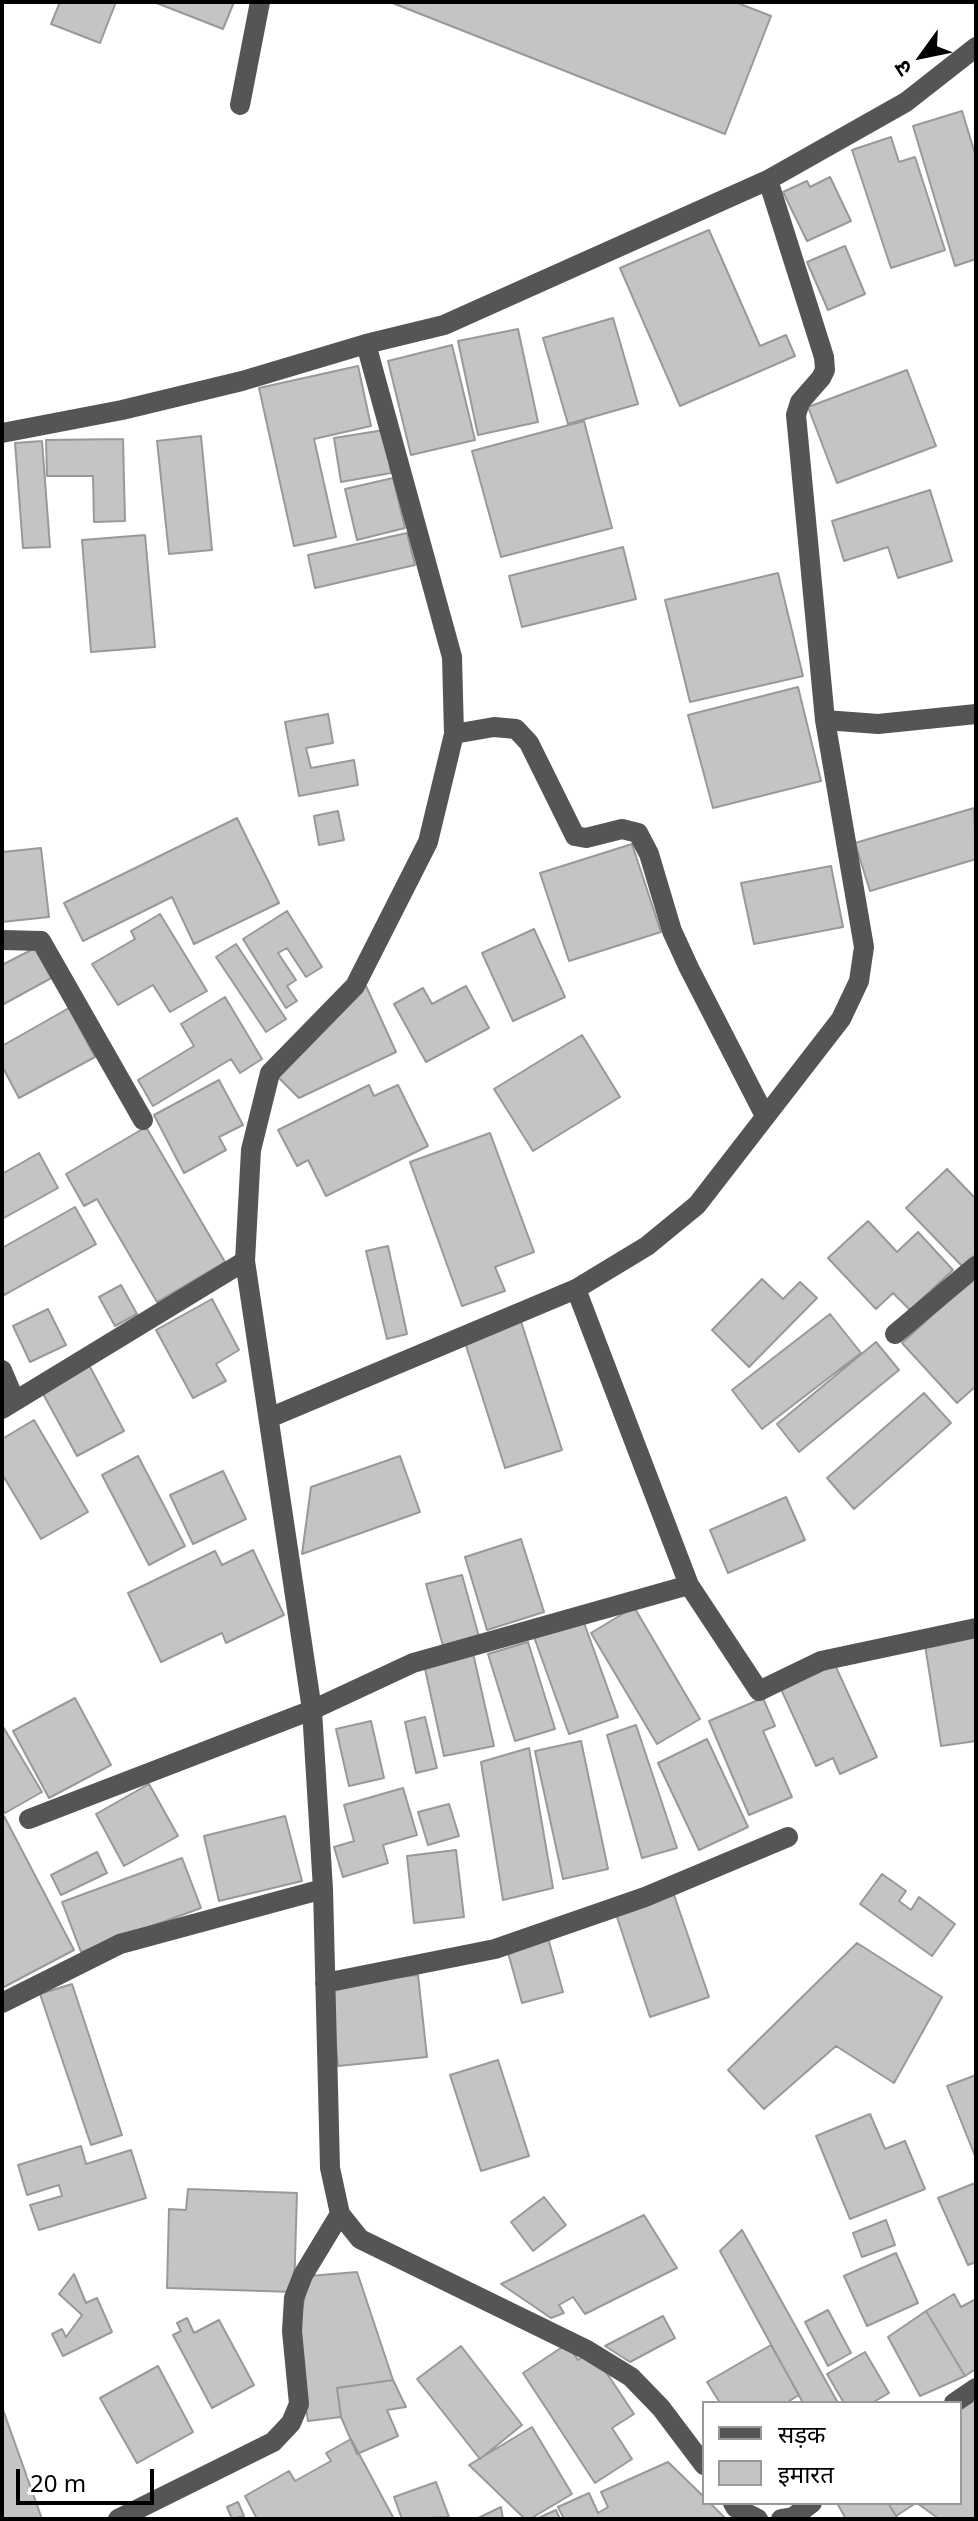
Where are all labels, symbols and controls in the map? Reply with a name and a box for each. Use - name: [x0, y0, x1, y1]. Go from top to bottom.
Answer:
- north arrow: [882, 16, 962, 96]
- text: उ: [886, 56, 918, 83]
- legend: [702, 2401, 962, 2505]
- text: सड़क: [778, 2417, 826, 2450]
- scale bar: [20, 2453, 158, 2503]
- text: इमारत: [778, 2457, 834, 2490]
- text: 20 m: [30, 2466, 86, 2499]

